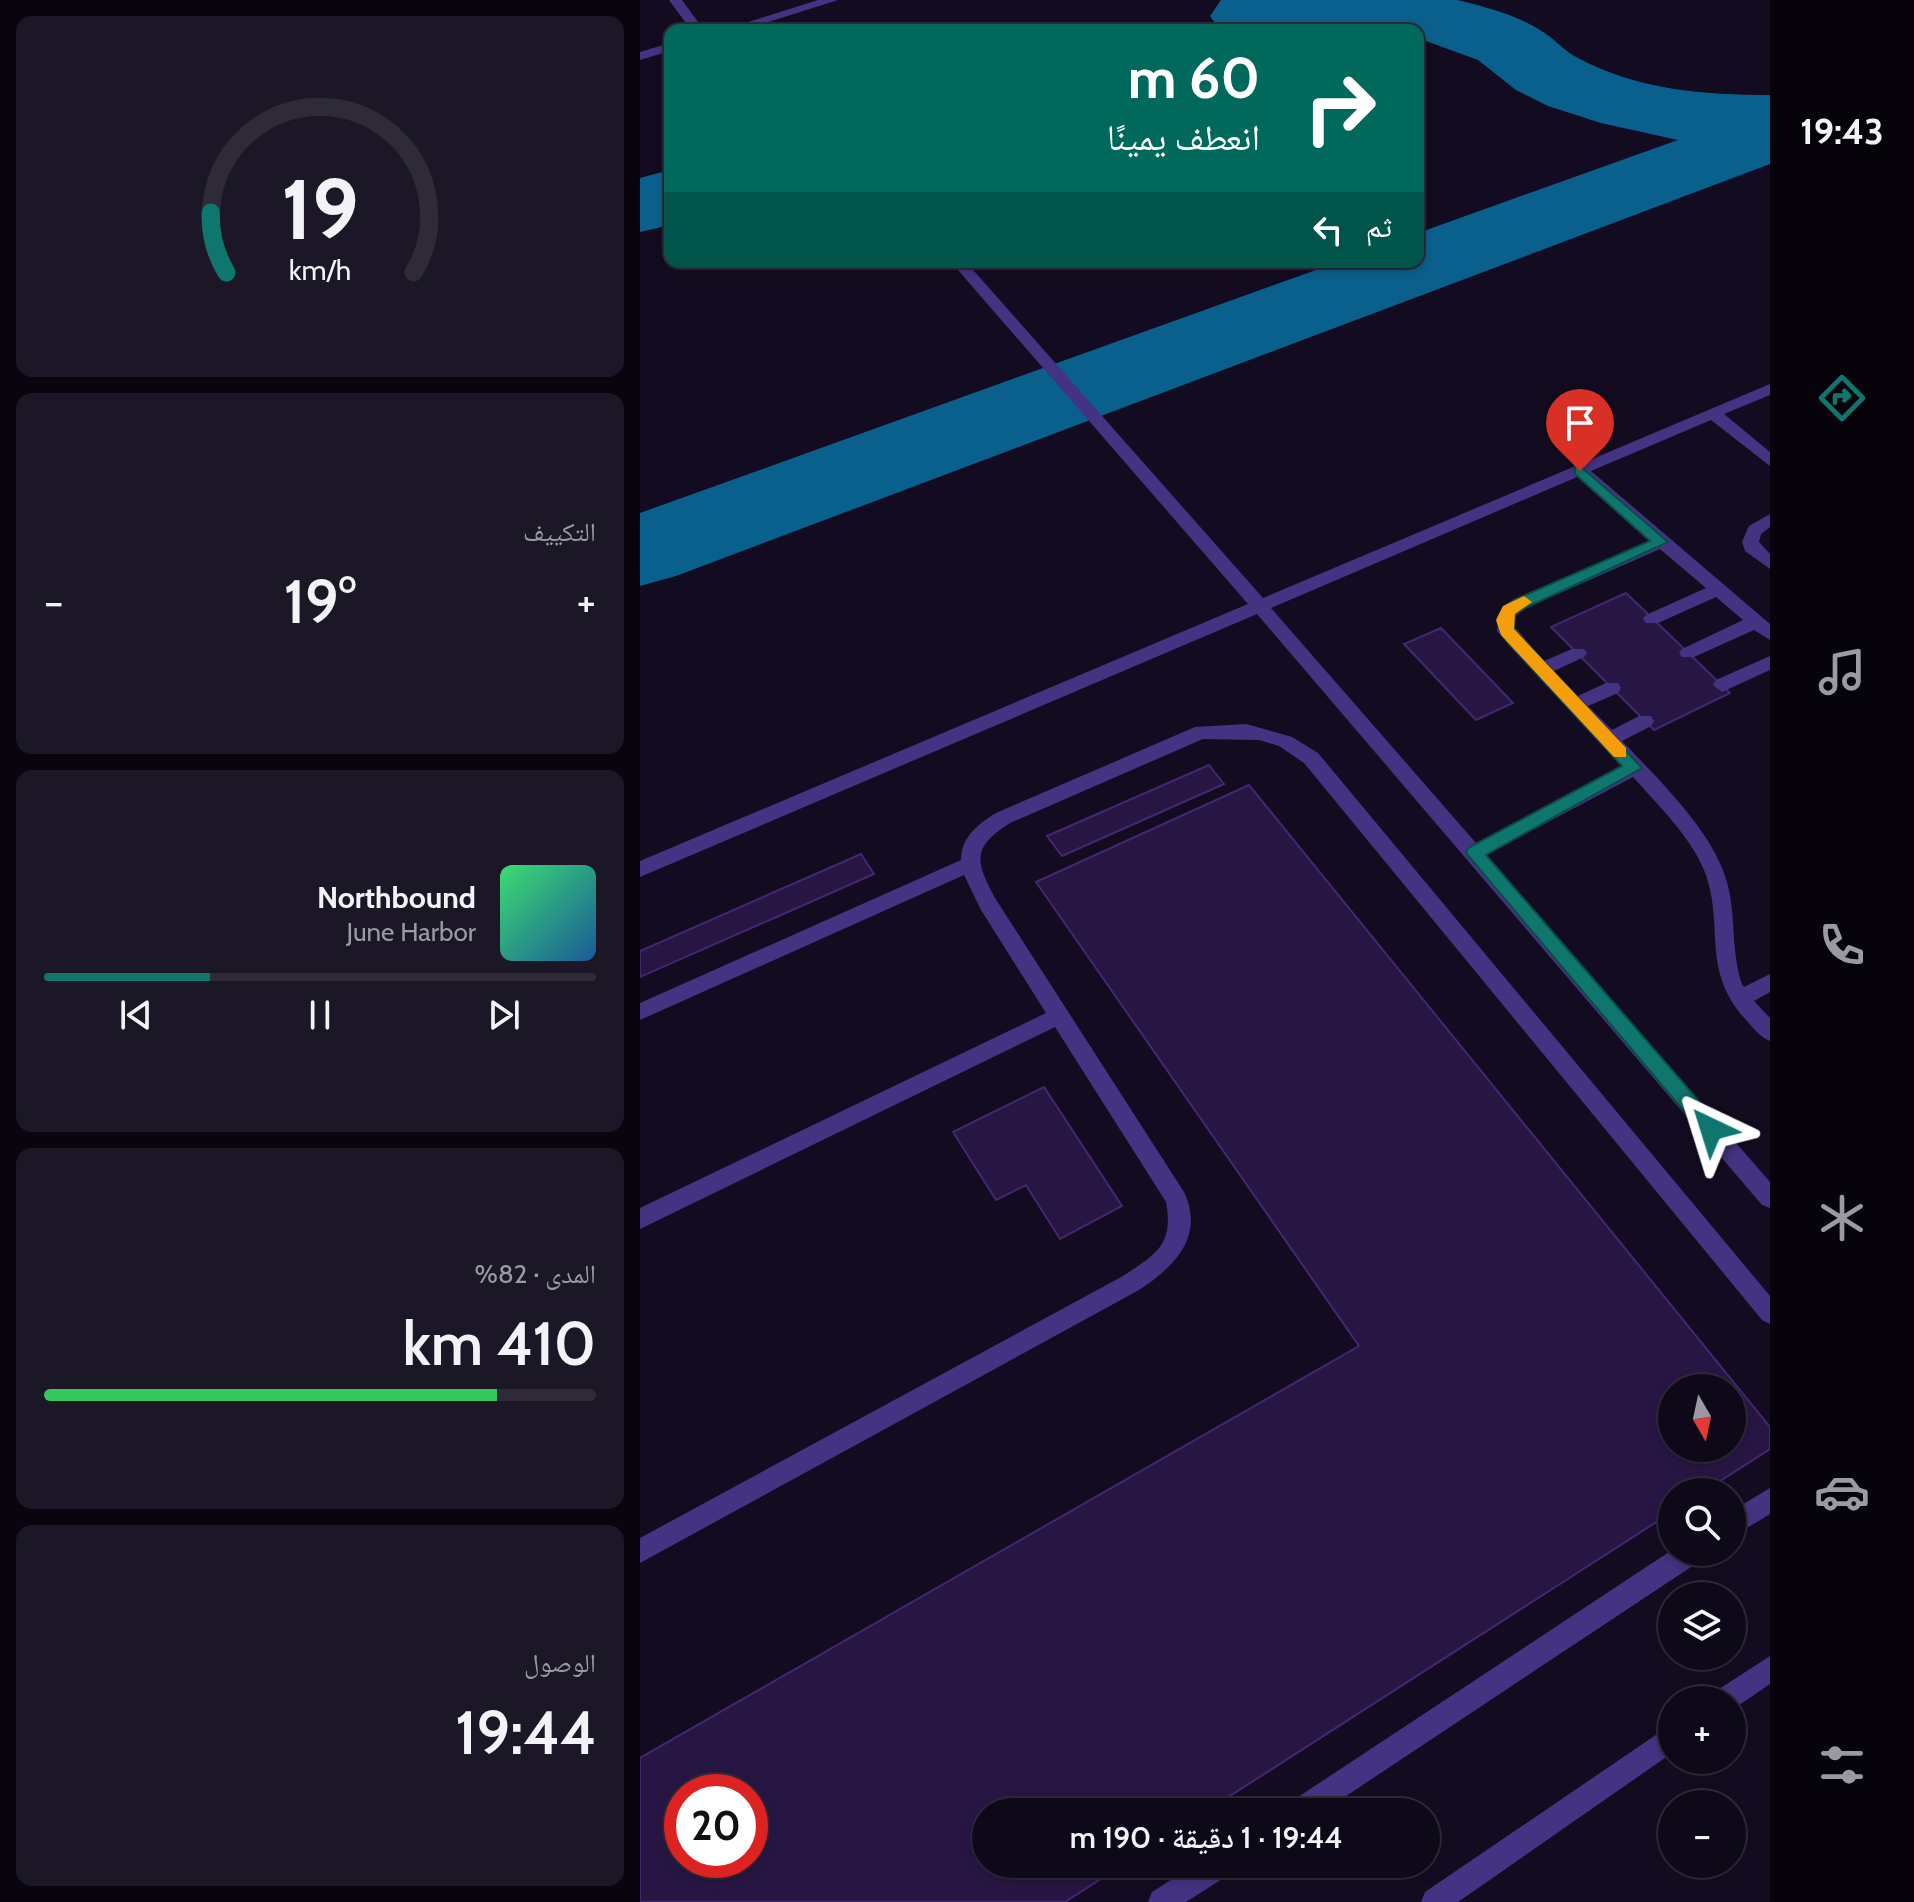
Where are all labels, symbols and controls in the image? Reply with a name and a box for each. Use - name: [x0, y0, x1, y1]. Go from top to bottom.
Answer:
- text: 60 m: [1128, 44, 1260, 112]
- icon: right: [1288, 56, 1392, 160]
- text: 19:43: [1800, 109, 1884, 153]
- text: انعطف يمينًا: [1107, 115, 1260, 159]
- text: 19: [281, 158, 359, 259]
- icon: left: [1306, 208, 1350, 252]
- text: ثم: [1366, 208, 1392, 245]
- text: km/h: [289, 252, 351, 287]
- icon: directions: [1814, 370, 1870, 426]
- pin: [1546, 389, 1614, 471]
- icon: arrive: [1558, 401, 1602, 445]
- text: التكييف: [523, 516, 596, 548]
- text: 19°: [284, 565, 356, 638]
- text: −: [44, 575, 63, 628]
- text: +: [577, 575, 596, 628]
- icon: music: [1814, 644, 1870, 700]
- text: Northbound: [317, 879, 476, 916]
- text: June Harbor: [347, 916, 476, 948]
- icon: phone: [1814, 917, 1870, 973]
- icon: previous: [114, 993, 158, 1037]
- icon: pause: [298, 993, 342, 1037]
- icon: next: [482, 993, 526, 1037]
- position arrow: [1669, 1087, 1753, 1171]
- icon: climate: [1814, 1190, 1870, 1246]
- text: المدى · 82%: [475, 1258, 596, 1290]
- text: 410 km: [402, 1307, 596, 1380]
- north arrow: [1658, 1374, 1746, 1462]
- map controls: [1658, 1374, 1746, 1878]
- icon: car: [1814, 1464, 1870, 1520]
- button: search: [1658, 1478, 1746, 1566]
- button: layers: [1658, 1582, 1746, 1670]
- text: الوصول: [524, 1647, 596, 1679]
- button: +: [1658, 1686, 1746, 1774]
- text: 19:44: [455, 1696, 596, 1769]
- icon: filters: [1814, 1737, 1870, 1793]
- speed limit sign: 20: [664, 1774, 768, 1878]
- button: −: [1658, 1790, 1746, 1878]
- text: 19:44 · 1 دقيقة · 190 m: [1070, 1819, 1342, 1856]

